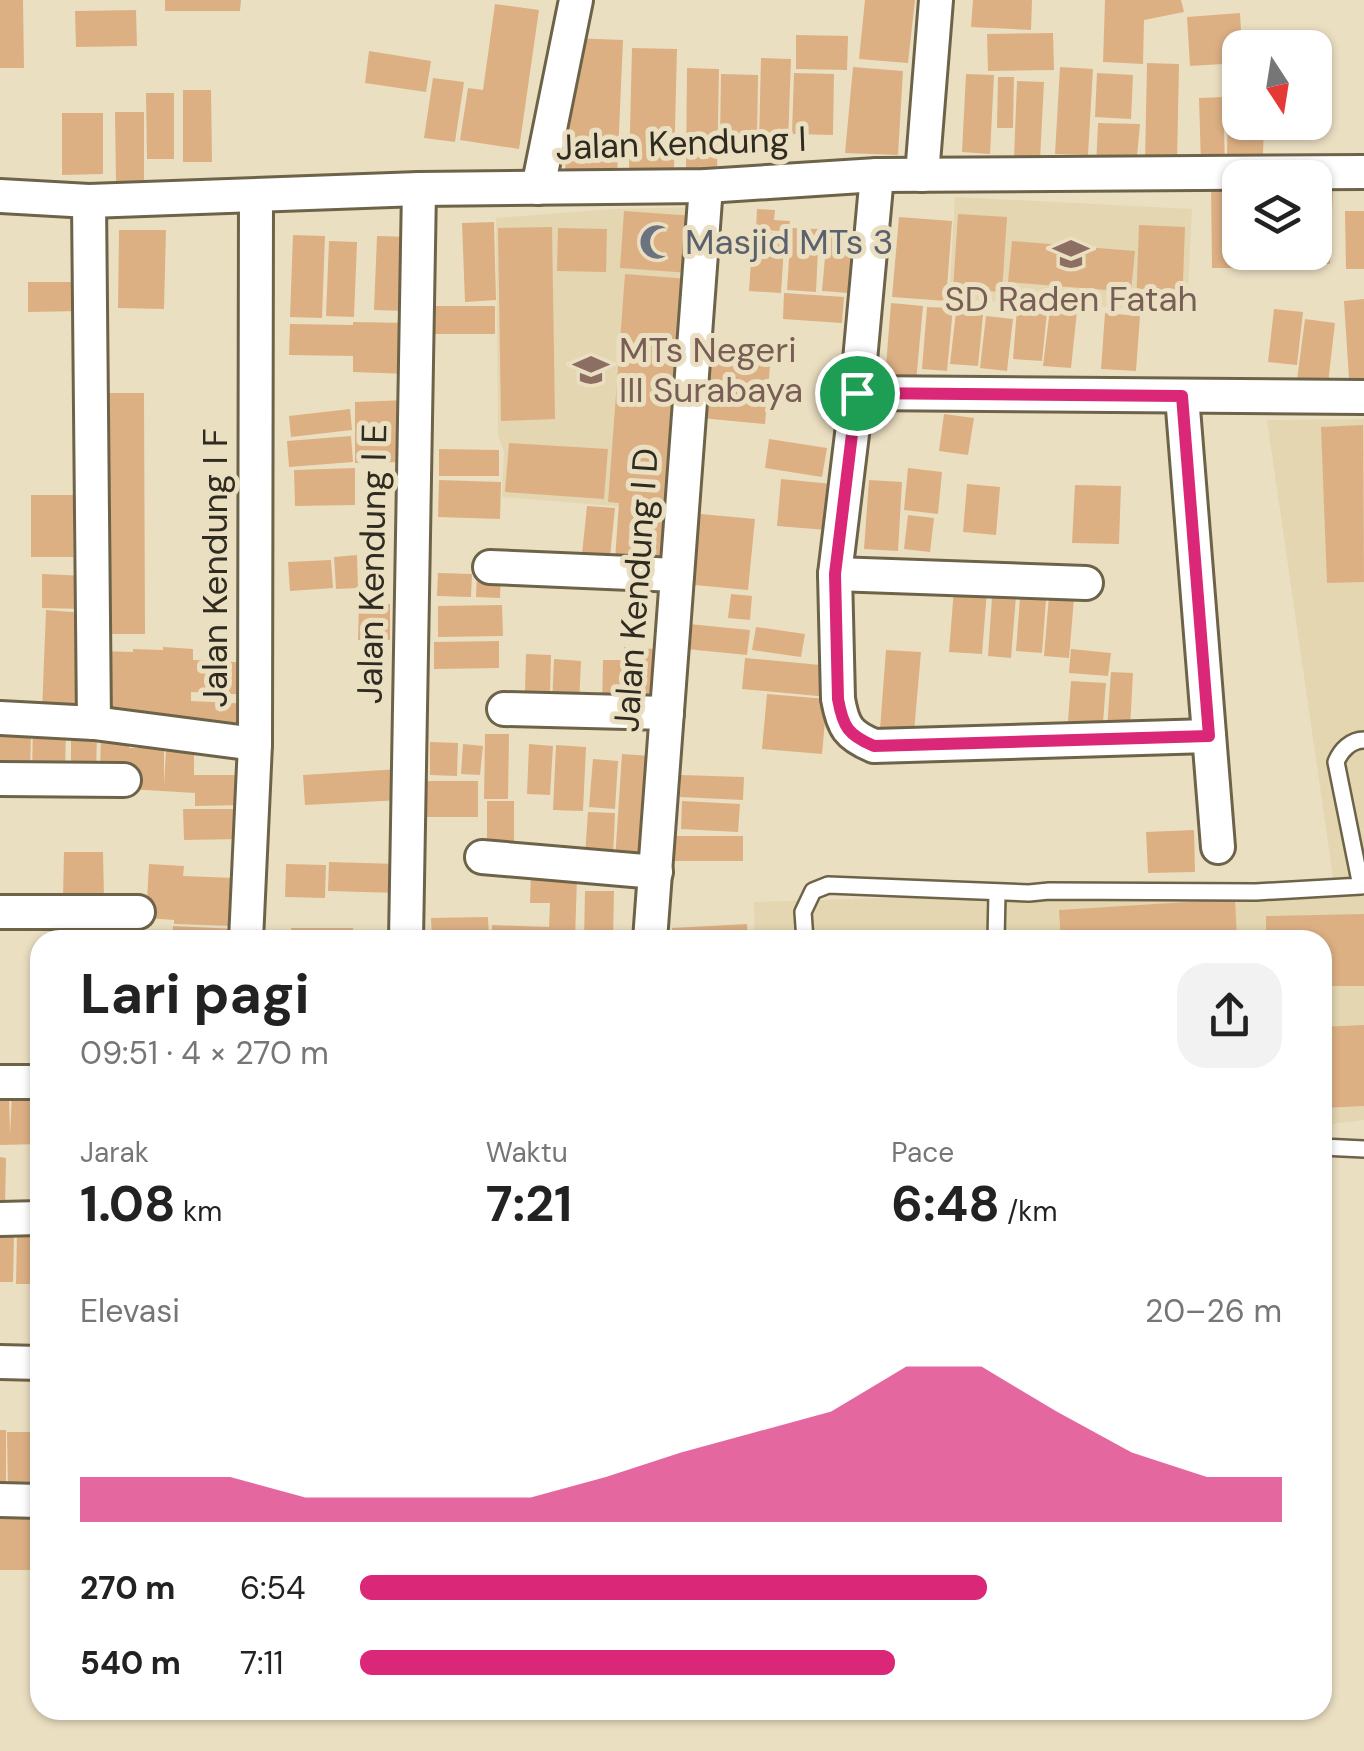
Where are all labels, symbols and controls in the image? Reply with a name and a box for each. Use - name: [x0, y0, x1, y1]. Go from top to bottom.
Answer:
- north arrow: [1222, 30, 1332, 140]
- map controls: [1222, 30, 1332, 270]
- street label: Jalan Kendung I: [555, 116, 807, 170]
- button: layers: [1222, 160, 1332, 270]
- place label: Masjid MTs 3: [685, 219, 893, 265]
- mosque icon: Masjid MTs 3: [638, 223, 676, 261]
- school or university icon: SD Raden Fatah: [1052, 235, 1090, 273]
- place label: SD Raden Fatah: [944, 276, 1198, 322]
- place label: MTs Negeri III Surabaya: [619, 327, 803, 413]
- school or university icon: MTs Negeri III Surabaya: [572, 351, 610, 389]
- pin: [815, 351, 900, 436]
- icon: arrive: [830, 366, 885, 421]
- street label: Jalan Kendung I E: [347, 423, 397, 705]
- street label: Jalan Kendung I F: [192, 428, 238, 708]
- street label: Jalan Kendung I D: [603, 446, 669, 734]
- text: Lari pagi: [80, 958, 310, 1030]
- button: share: [1177, 963, 1282, 1068]
- text: 09:51 · 4 × 270 m: [80, 1032, 329, 1074]
- text: Jarak: [80, 1134, 149, 1171]
- text: Waktu: [486, 1134, 568, 1171]
- text: Pace: [891, 1134, 954, 1171]
- text: 1.08: [80, 1171, 176, 1237]
- text: 7:21: [486, 1171, 572, 1237]
- text: 6:48: [891, 1171, 1000, 1237]
- text: km: [176, 1193, 222, 1230]
- text: /km: [1000, 1193, 1057, 1230]
- text: Elevasi: [80, 1290, 180, 1332]
- text: 20–26 m: [1145, 1290, 1282, 1332]
- text: 270 m: [80, 1567, 175, 1609]
- text: 6:54: [240, 1567, 306, 1609]
- text: 540 m: [80, 1642, 181, 1684]
- text: 7:11: [240, 1642, 284, 1684]

